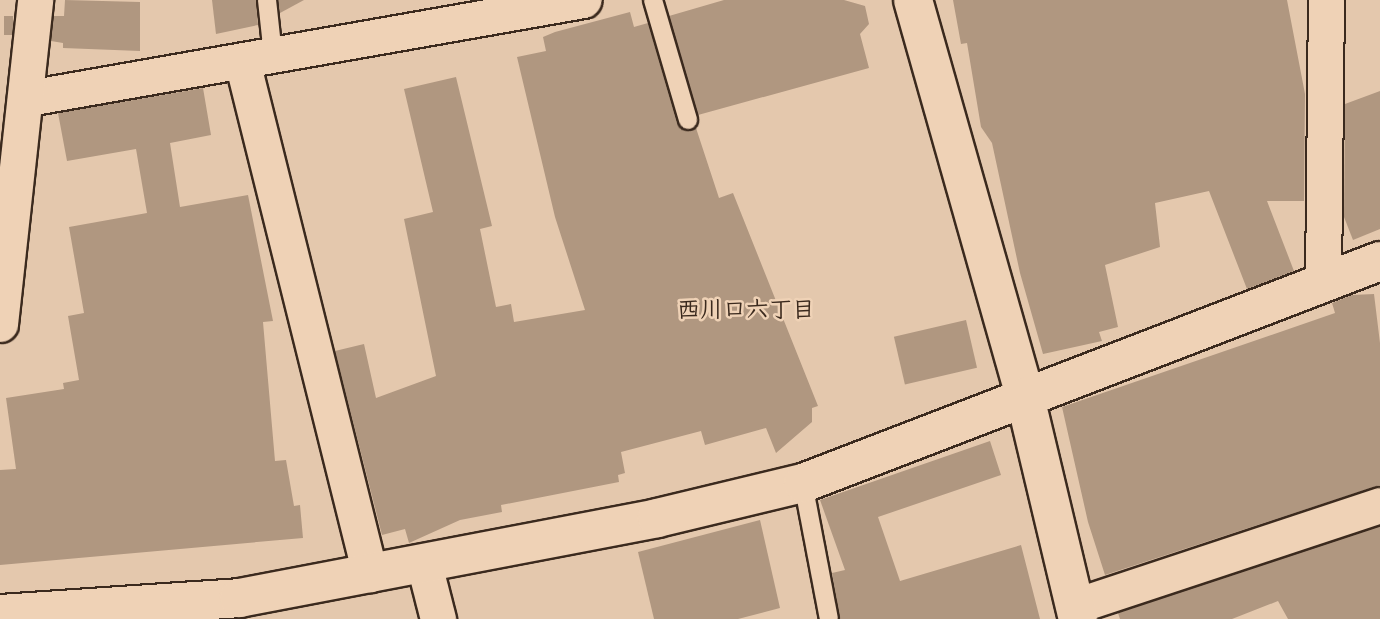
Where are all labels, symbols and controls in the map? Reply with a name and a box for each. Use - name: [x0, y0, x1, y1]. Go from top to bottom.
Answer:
- district label: 西川口六丁目: [677, 295, 815, 323]

